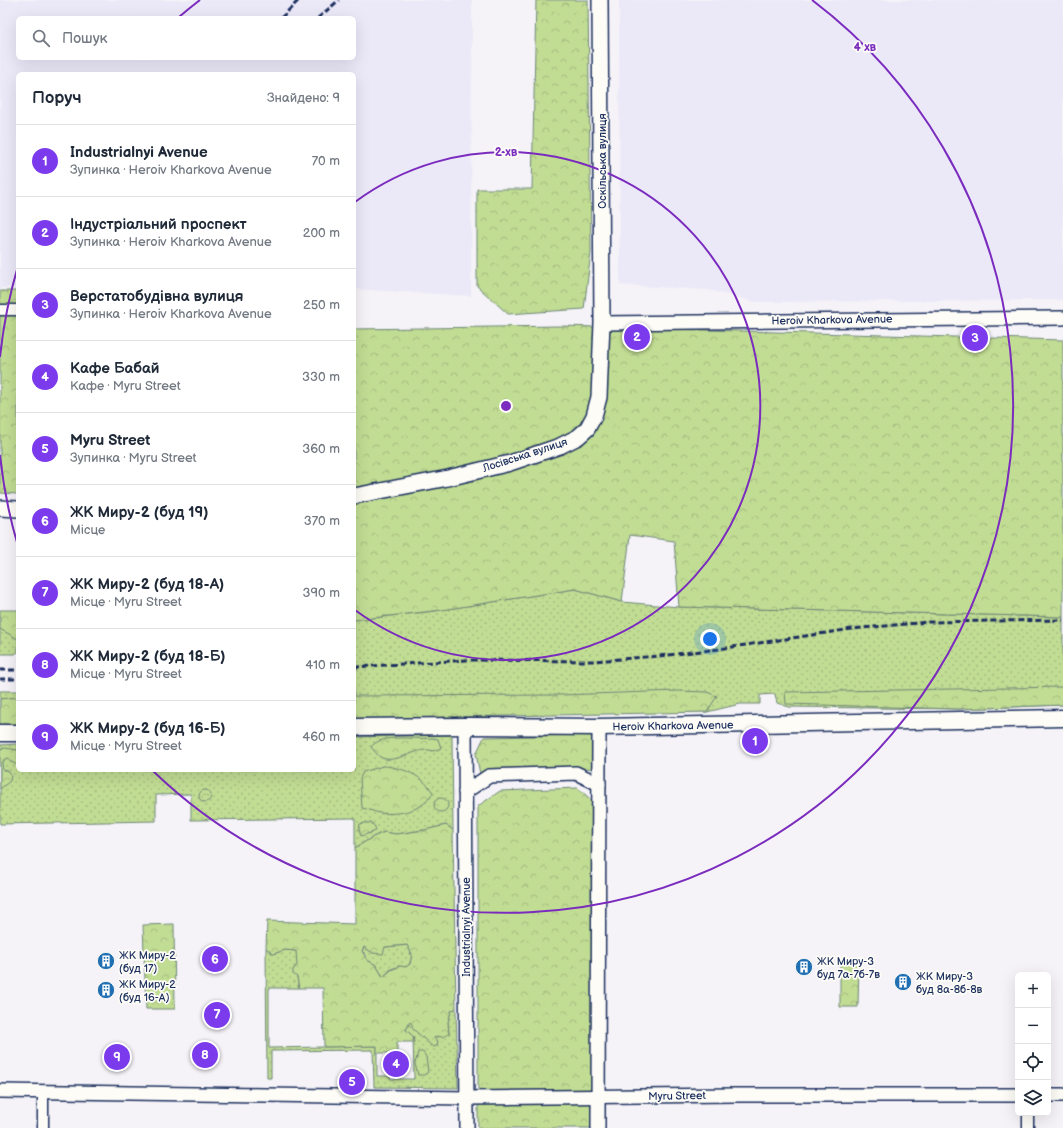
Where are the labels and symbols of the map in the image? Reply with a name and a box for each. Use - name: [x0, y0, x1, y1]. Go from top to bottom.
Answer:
- text: 4 хв: [854, 40, 877, 55]
- street label: Оскільська вулиця: [596, 113, 609, 209]
- text: 2 хв: [495, 145, 518, 160]
- street label: Heroiv Kharkova Avenue: [771, 312, 893, 328]
- pin: 2: [624, 322, 650, 352]
- pin: 3: [962, 323, 988, 353]
- centre of rings: [499, 399, 513, 413]
- street label: Лосівська вулиця: [480, 435, 569, 475]
- your location: [700, 629, 720, 649]
- street label: Heroiv Kharkova Avenue: [612, 718, 734, 734]
- pin: 1: [742, 726, 768, 756]
- street label: Industrialnyi Avenue: [460, 877, 473, 977]
- pin: 6: [202, 944, 228, 974]
- place label: ЖК Миру-2 (буд 17): [119, 949, 176, 975]
- building icon: ЖК Миру-2 (буд 17): [96, 951, 116, 971]
- place label: ЖК Миру-3 буд 7а-7б-7в: [817, 955, 880, 981]
- building icon: ЖК Миру-3 буд 7а-7б-7в: [794, 957, 814, 977]
- place label: ЖК Миру-3 буд 8а-8б-8в: [916, 970, 983, 996]
- building icon: ЖК Миру-3 буд 8а-8б-8в: [893, 972, 913, 992]
- place label: ЖК Миру-2 (буд 16-А): [119, 978, 176, 1004]
- building icon: ЖК Миру-2 (буд 16-А): [96, 980, 116, 1000]
- pin: 7: [204, 1000, 230, 1030]
- pin: 8: [192, 1040, 218, 1070]
- pin: 9: [104, 1042, 130, 1072]
- pin: 4: [383, 1049, 409, 1079]
- pin: 5: [339, 1067, 365, 1097]
- street label: Myru Street: [648, 1089, 706, 1103]

